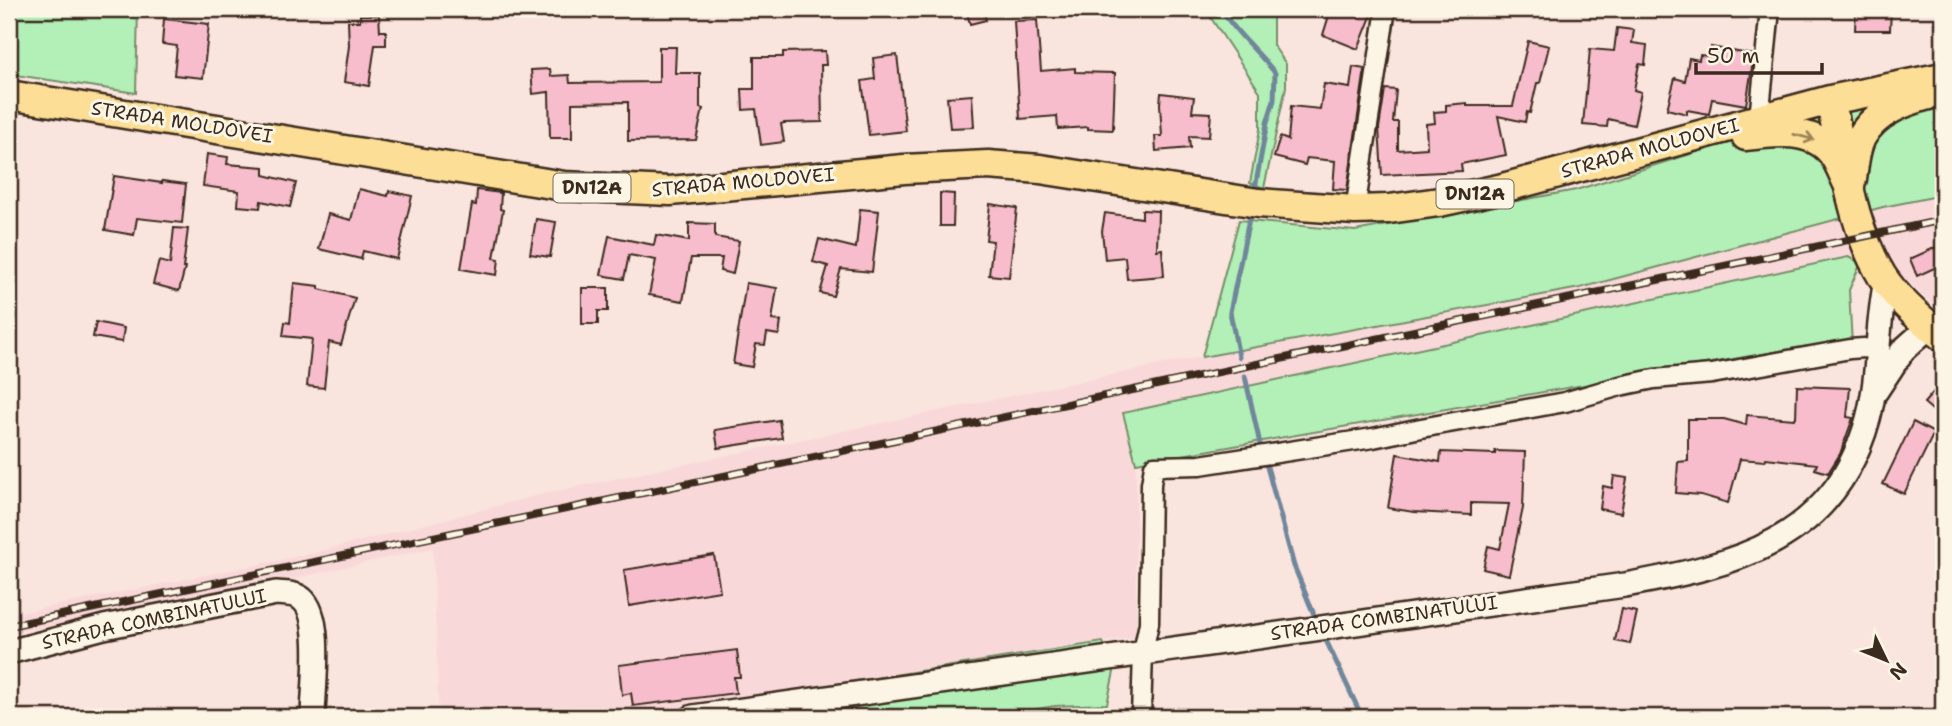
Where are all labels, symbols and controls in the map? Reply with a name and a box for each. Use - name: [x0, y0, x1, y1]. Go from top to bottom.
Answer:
- scale bar: [1696, 32, 1822, 76]
- text: 50 m: [1707, 42, 1760, 70]
- street label: STRADA MOLDOVEI: [89, 95, 275, 149]
- street label: STRADA MOLDOVEI: [1558, 112, 1742, 184]
- one-way arrow: [1792, 131, 1815, 144]
- street label: STRADA MOLDOVEI: [651, 162, 835, 202]
- road number: DN12A: [554, 174, 630, 202]
- road number: DN12A: [1436, 180, 1514, 209]
- street label: STRADA COMBINATULUI: [39, 583, 269, 655]
- street label: STRADA COMBINATULUI: [1269, 590, 1499, 646]
- north arrow: [1850, 624, 1920, 694]
- text: N: [1884, 657, 1912, 685]

